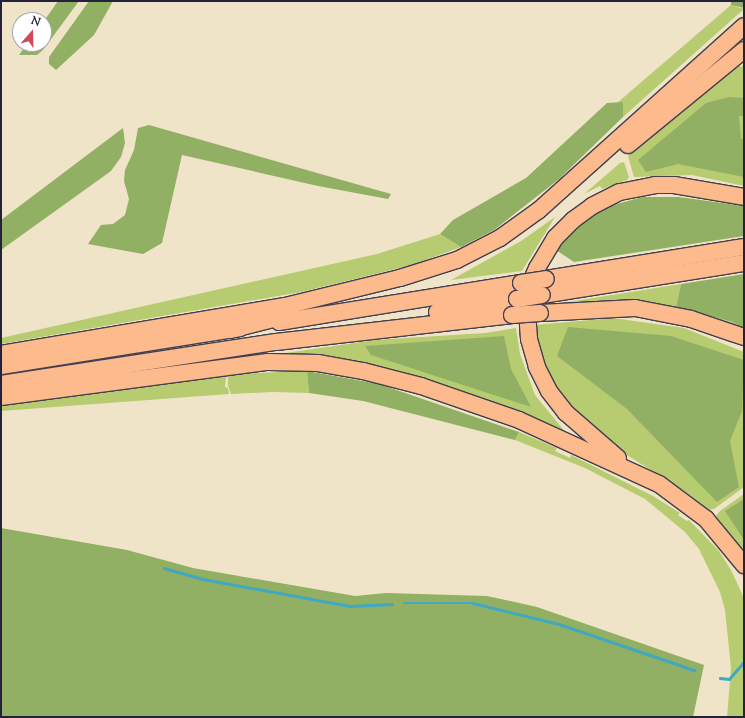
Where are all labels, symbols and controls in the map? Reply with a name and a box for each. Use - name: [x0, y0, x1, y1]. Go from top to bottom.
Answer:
- north arrow: [12, 12, 52, 52]
- text: N: [29, 13, 43, 31]

